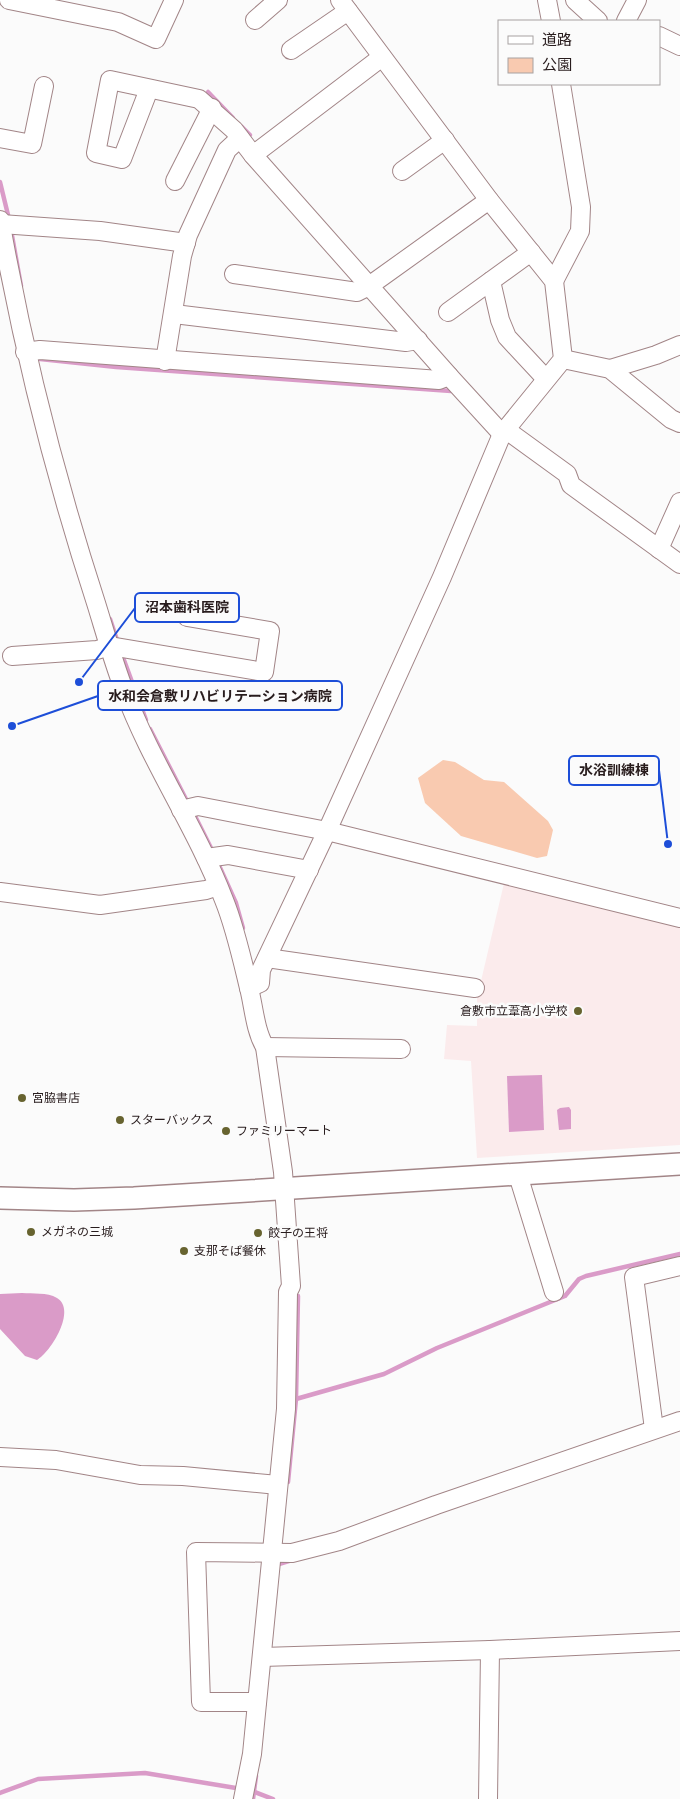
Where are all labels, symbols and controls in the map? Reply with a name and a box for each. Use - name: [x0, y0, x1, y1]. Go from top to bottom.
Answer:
- legend: [498, 20, 660, 85]
- text: 道路: [542, 30, 572, 51]
- text: 公園: [542, 55, 572, 76]
- callout: 沼本歯科医院: [135, 593, 239, 622]
- text: 沼本歯科医院: [145, 598, 229, 618]
- callout: 水和会倉敷リハビリテーション病院: [98, 681, 342, 710]
- text: 水和会倉敷リハビリテーション病院: [108, 687, 332, 707]
- callout: 水浴訓練棟: [569, 756, 659, 785]
- text: 水浴訓練棟: [579, 761, 649, 781]
- place label: 倉敷市立葦高小学校: [460, 1003, 568, 1020]
- marker: 倉敷市立葦高小学校: [572, 1005, 584, 1017]
- place label: 宮脇書店: [32, 1090, 80, 1107]
- marker: 宮脇書店: [16, 1092, 28, 1104]
- place label: スターバックス: [130, 1112, 214, 1129]
- marker: スターバックス: [114, 1114, 126, 1126]
- place label: ファミリーマート: [236, 1123, 332, 1140]
- marker: ファミリーマート: [220, 1125, 232, 1137]
- place label: メガネの三城: [41, 1224, 113, 1241]
- place label: 餃子の王将: [268, 1225, 328, 1242]
- marker: メガネの三城: [25, 1226, 37, 1238]
- marker: 餃子の王将: [252, 1227, 264, 1239]
- place label: 支那そば餐休: [194, 1243, 266, 1260]
- marker: 支那そば餐休: [178, 1245, 190, 1257]

